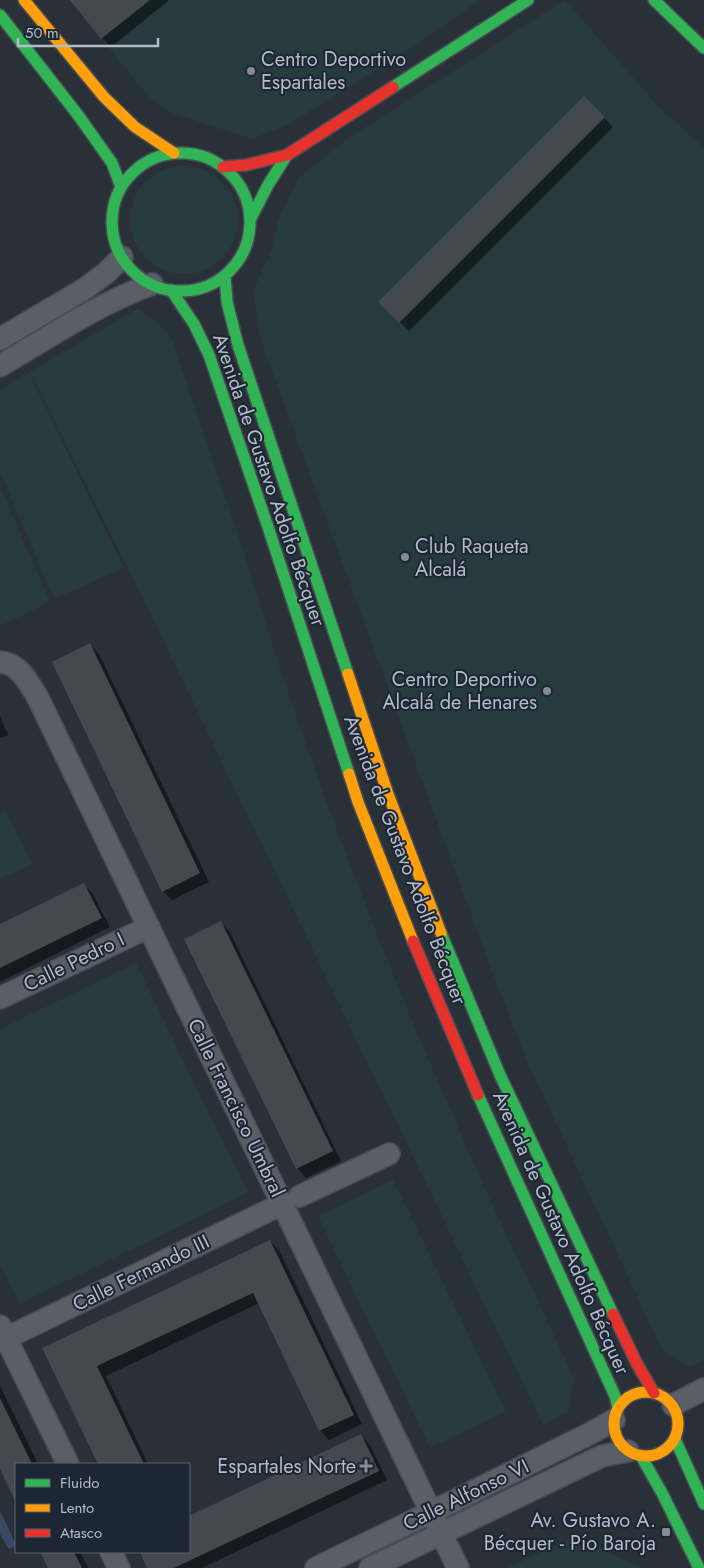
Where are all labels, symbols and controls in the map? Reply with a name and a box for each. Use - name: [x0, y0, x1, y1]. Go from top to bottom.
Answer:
- scale bar: [18, 15, 158, 47]
- text: 50 m: [25, 22, 59, 44]
- place label: Centro Deportivo Espartales: [261, 45, 406, 97]
- marker: Centro Deportivo Espartales: [245, 65, 257, 77]
- street label: Avenida de Gustavo Adolfo Bécquer: [205, 330, 333, 630]
- place label: Club Raqueta Alcalá: [415, 532, 529, 584]
- marker: Club Raqueta Alcalá: [399, 551, 411, 563]
- place label: Centro Deportivo Alcalá de Henares: [382, 665, 537, 717]
- marker: Centro Deportivo Alcalá de Henares: [541, 685, 553, 697]
- street label: Avenida de Gustavo Adolfo Bécquer: [336, 711, 474, 1009]
- street label: Calle Pedro I: [19, 925, 129, 999]
- street label: Calle Francisco Umbral: [180, 1014, 292, 1202]
- street label: Avenida de Gustavo Adolfo Bécquer: [485, 1086, 637, 1380]
- street label: Calle Fernando III: [68, 1227, 214, 1319]
- place label: Espartales Norte: [217, 1452, 356, 1481]
- street label: Calle Alfonso VI: [398, 1452, 534, 1538]
- marker: Espartales Norte: [360, 1460, 372, 1472]
- legend: [15, 1463, 190, 1553]
- text: Fluido: [60, 1472, 99, 1494]
- text: Lento: [60, 1497, 94, 1519]
- place label: Av. Gustavo A. Bécquer - Pío Baroja: [484, 1506, 656, 1558]
- text: Atasco: [60, 1522, 102, 1544]
- marker: Av. Gustavo A. Bécquer - Pío Baroja: [660, 1526, 672, 1538]

